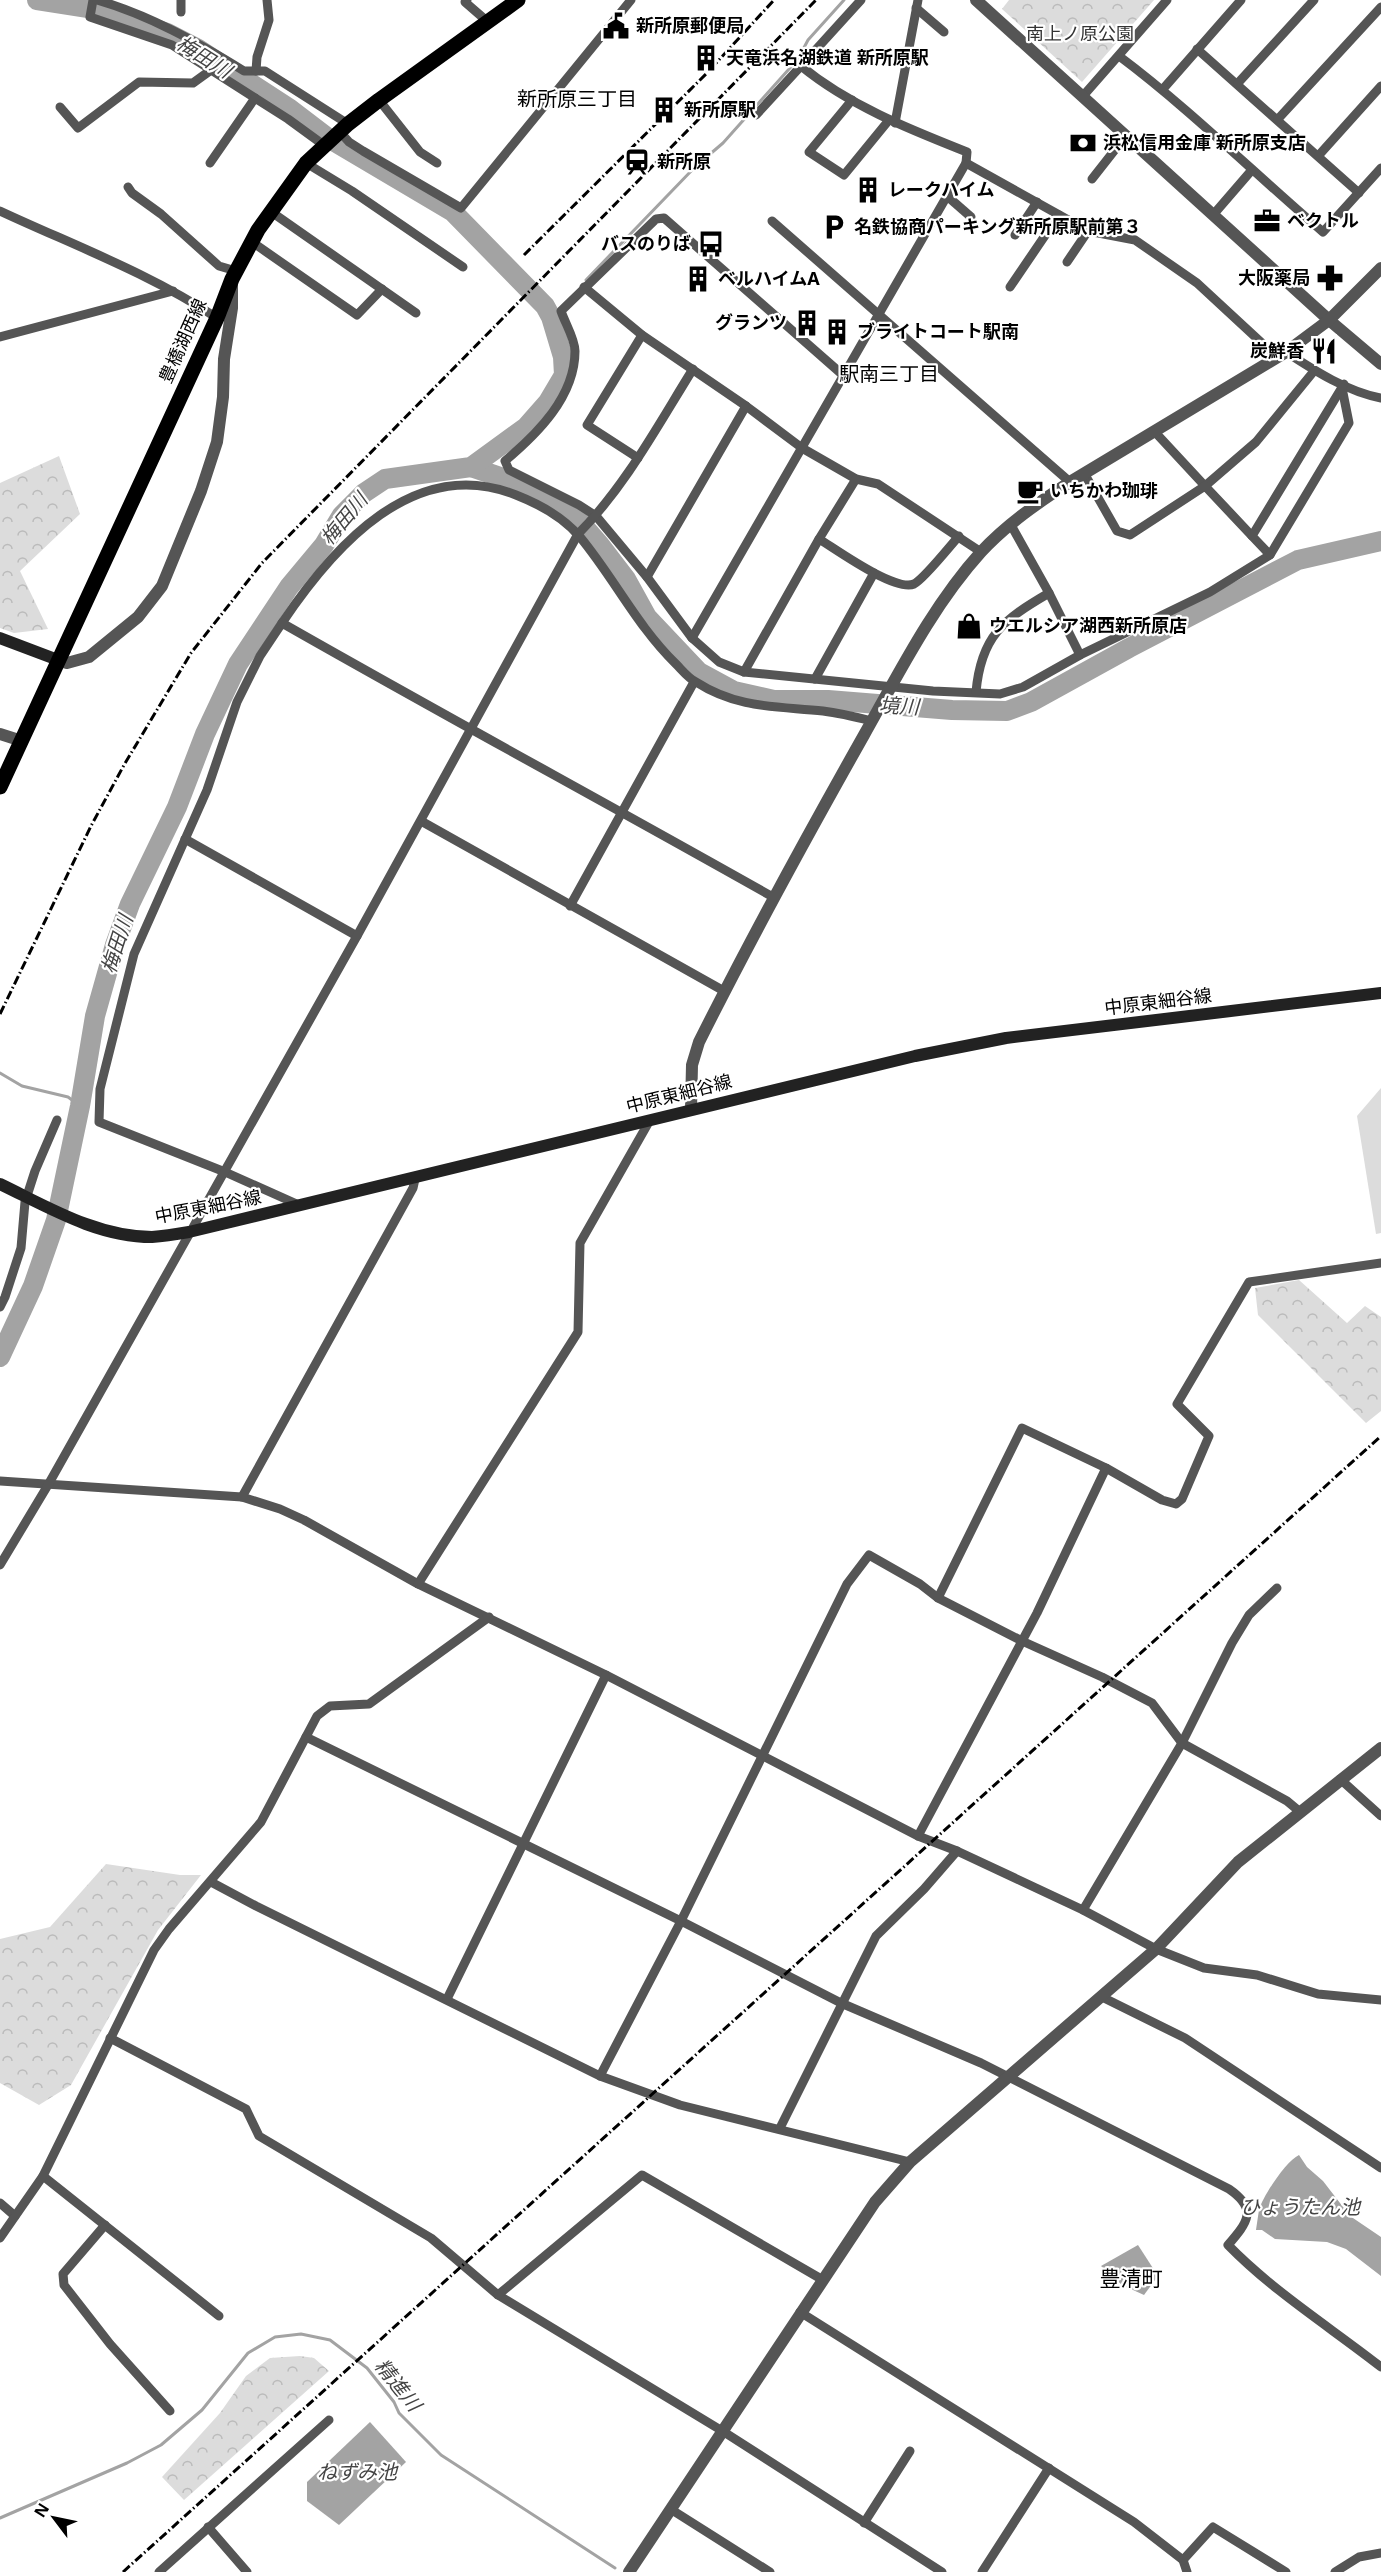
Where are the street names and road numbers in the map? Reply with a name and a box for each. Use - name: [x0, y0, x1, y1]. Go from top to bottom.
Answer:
- street label: 豊橋湖西線: [153, 295, 211, 387]
- street label: 中原東細谷線: [1103, 983, 1213, 1019]
- street label: 中原東細谷線: [623, 1068, 734, 1118]
- street label: 中原東細谷線: [153, 1184, 263, 1228]

